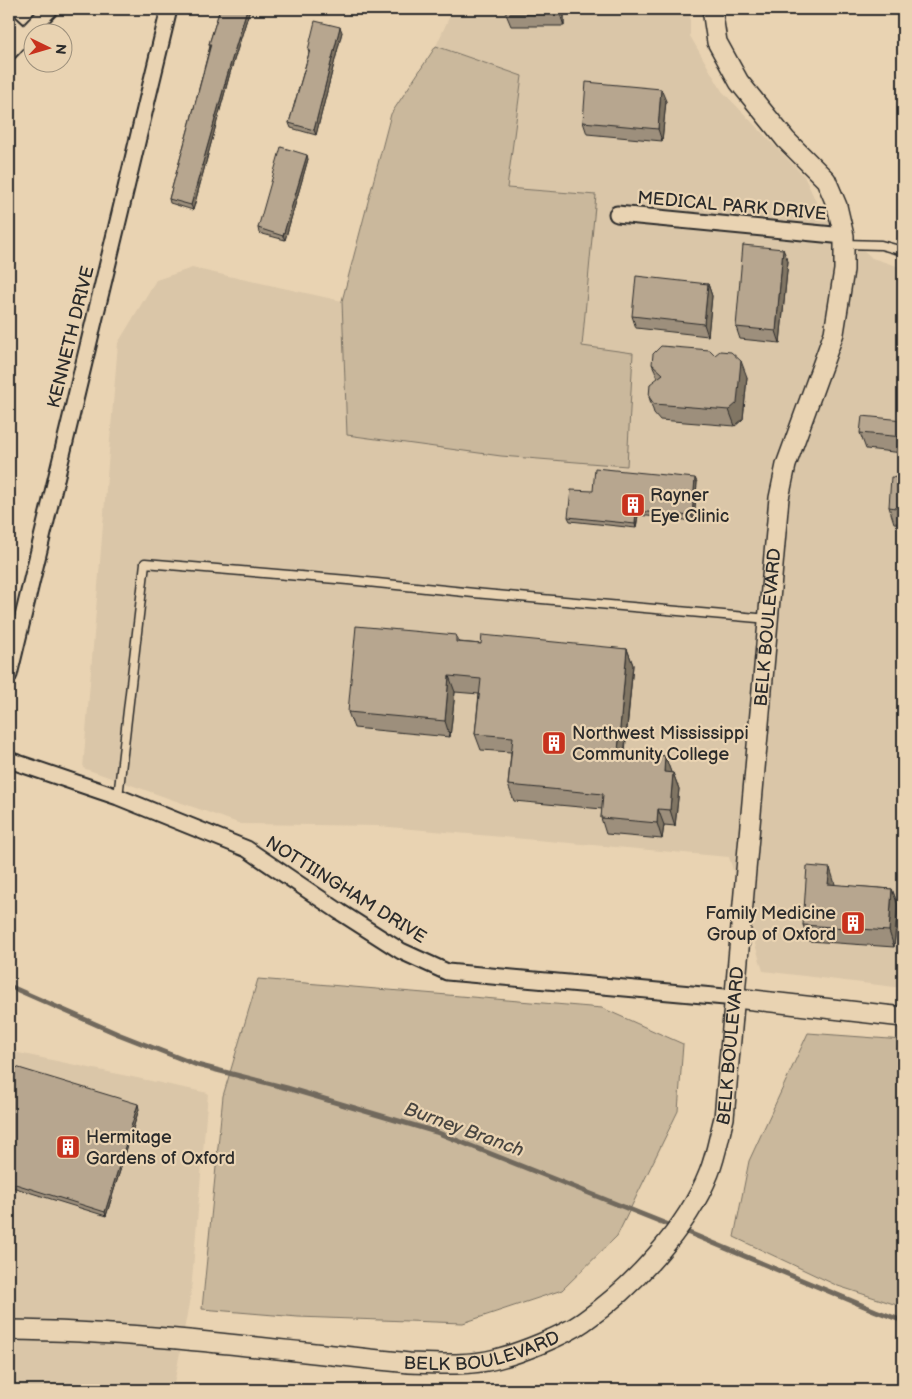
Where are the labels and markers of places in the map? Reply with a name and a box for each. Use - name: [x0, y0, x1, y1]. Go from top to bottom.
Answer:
- place label: Rayner Eye Clinic: [650, 485, 729, 527]
- building icon: Rayner Eye Clinic: [620, 492, 646, 518]
- place label: Northwest Mississippi Community College: [572, 723, 749, 765]
- building icon: Northwest Mississippi Community College: [541, 730, 567, 756]
- place label: Family Medicine Group of Oxford: [705, 903, 836, 945]
- building icon: Family Medicine Group of Oxford: [840, 910, 866, 936]
- place label: Hermitage Gardens of Oxford: [86, 1127, 235, 1169]
- building icon: Hermitage Gardens of Oxford: [55, 1134, 81, 1160]

